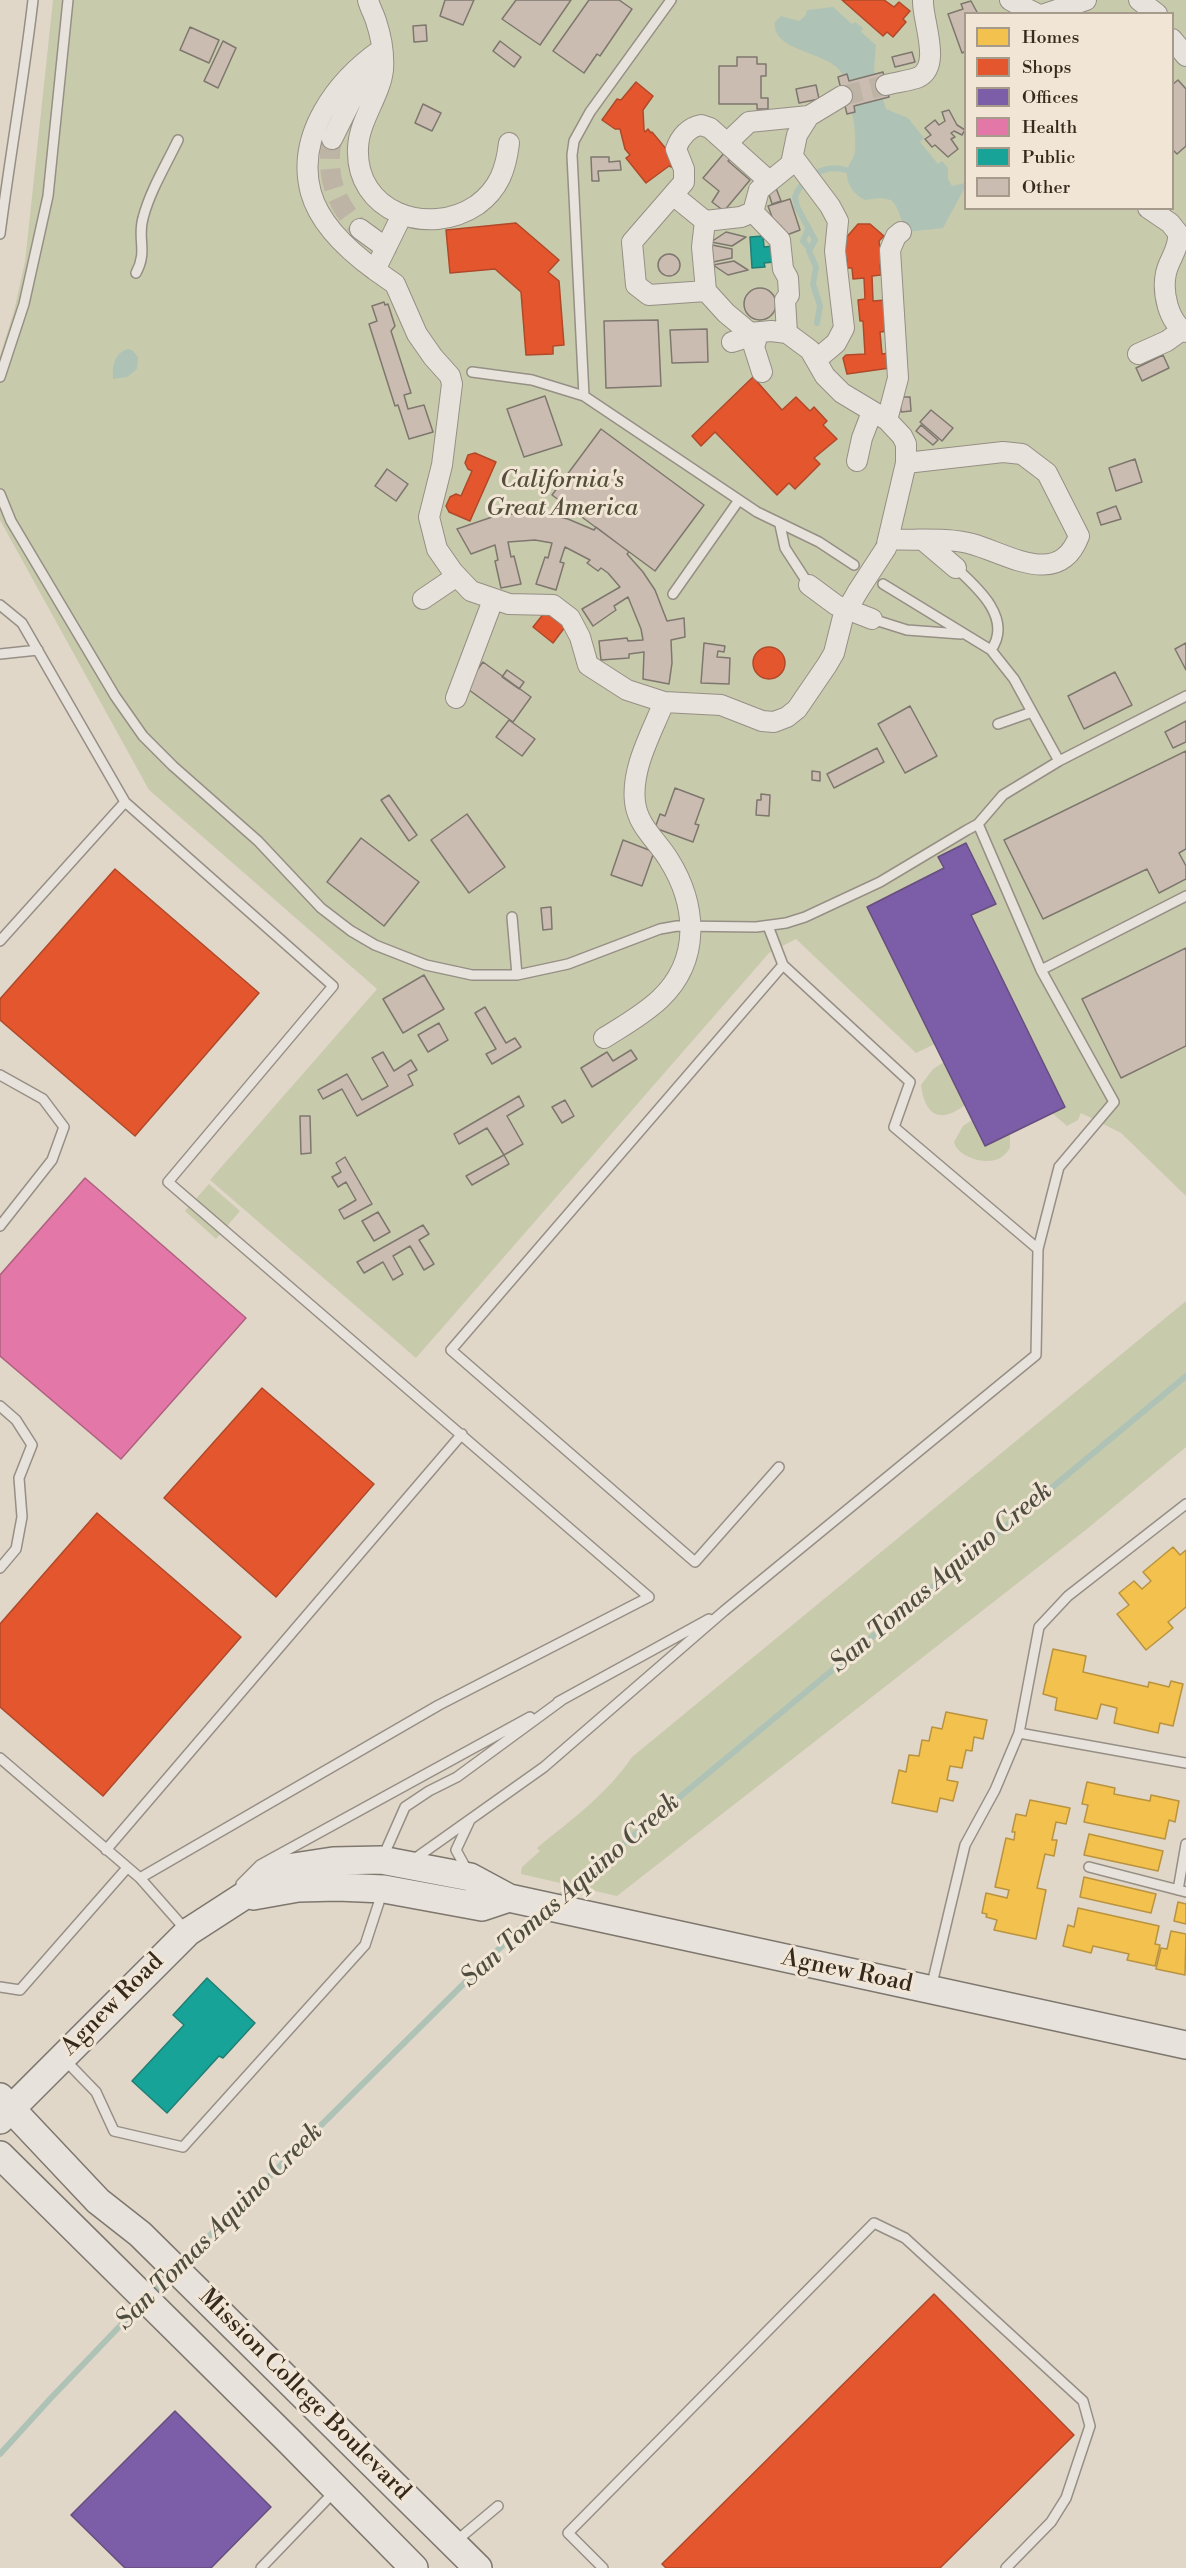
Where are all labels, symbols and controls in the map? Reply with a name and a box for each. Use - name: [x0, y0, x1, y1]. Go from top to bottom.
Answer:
- legend: [964, 12, 1174, 210]
- text: Homes: [1022, 26, 1079, 49]
- text: Shops: [1022, 56, 1071, 79]
- text: Offices: [1022, 86, 1078, 109]
- text: Health: [1022, 116, 1077, 139]
- text: Public: [1022, 146, 1075, 169]
- text: Other: [1022, 176, 1070, 199]
- park label: California's Great America: [486, 467, 638, 523]
- water label: San Tomas Aquino Creek: [825, 1476, 1059, 1680]
- water label: San Tomas Aquino Creek: [455, 1787, 687, 1995]
- street label: Agnew Road: [779, 1944, 915, 2000]
- street label: Agnew Road: [56, 1948, 170, 2062]
- water label: San Tomas Aquino Creek: [110, 2117, 330, 2337]
- street label: Mission College Boulevard: [192, 2283, 416, 2507]

